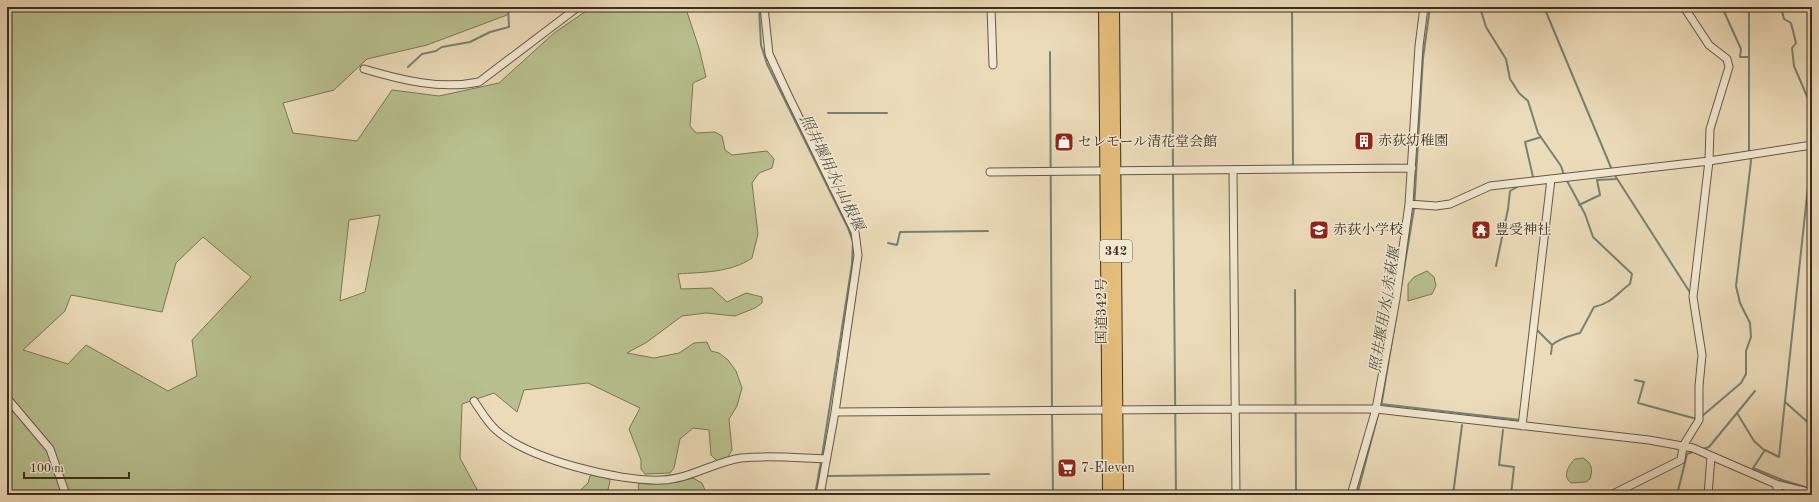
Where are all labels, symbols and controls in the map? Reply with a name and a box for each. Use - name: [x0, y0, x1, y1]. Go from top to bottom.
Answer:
- water label: 照井堰用水/山根堰: [797, 112, 869, 236]
- building icon: 赤荻幼稚園: [1353, 130, 1375, 152]
- shop icon: セレモール清花堂会館: [1053, 131, 1075, 153]
- place label: 赤荻幼稚園: [1378, 133, 1448, 148]
- place label: セレモール清花堂会館: [1078, 134, 1217, 149]
- school or university icon: 赤荻小学校: [1308, 219, 1330, 241]
- temple icon: 豊受神社: [1470, 219, 1492, 241]
- place label: 赤荻小学校: [1333, 222, 1403, 237]
- place label: 豊受神社: [1495, 222, 1551, 237]
- road number: 342: [1100, 240, 1132, 262]
- water label: 照井堰用水/赤萩堰: [1367, 243, 1404, 374]
- street label: 国道342号: [1094, 278, 1109, 344]
- scale bar: [24, 454, 129, 480]
- supermarket icon: 7-Eleven: [1056, 457, 1078, 479]
- place label: 7-Eleven: [1081, 461, 1135, 475]
- text: 100 m: [30, 463, 64, 475]

